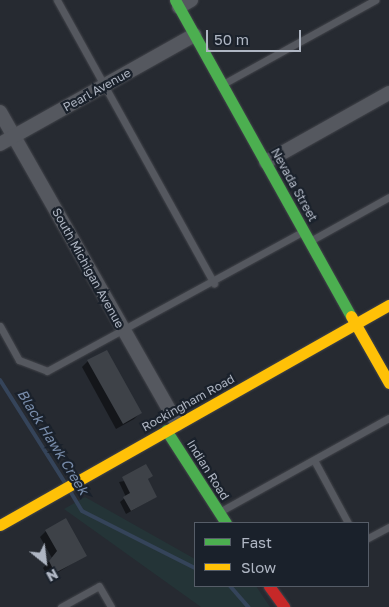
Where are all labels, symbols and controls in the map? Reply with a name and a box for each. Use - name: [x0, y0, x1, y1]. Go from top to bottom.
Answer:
- scale bar: [209, 20, 304, 52]
- text: 50 m: [214, 30, 249, 48]
- street label: Pearl Avenue: [61, 65, 133, 115]
- street label: Nevada Street: [268, 146, 320, 224]
- street label: South Michigan Avenue: [49, 206, 127, 330]
- street label: Rockingham Road: [139, 372, 237, 434]
- water label: Black Hawk Creek: [14, 386, 92, 498]
- street label: Indian Road: [184, 437, 232, 503]
- legend: [194, 522, 369, 587]
- text: Fast: [241, 533, 272, 551]
- north arrow: [20, 537, 70, 587]
- text: Slow: [241, 558, 276, 576]
- text: N: [44, 566, 61, 586]

